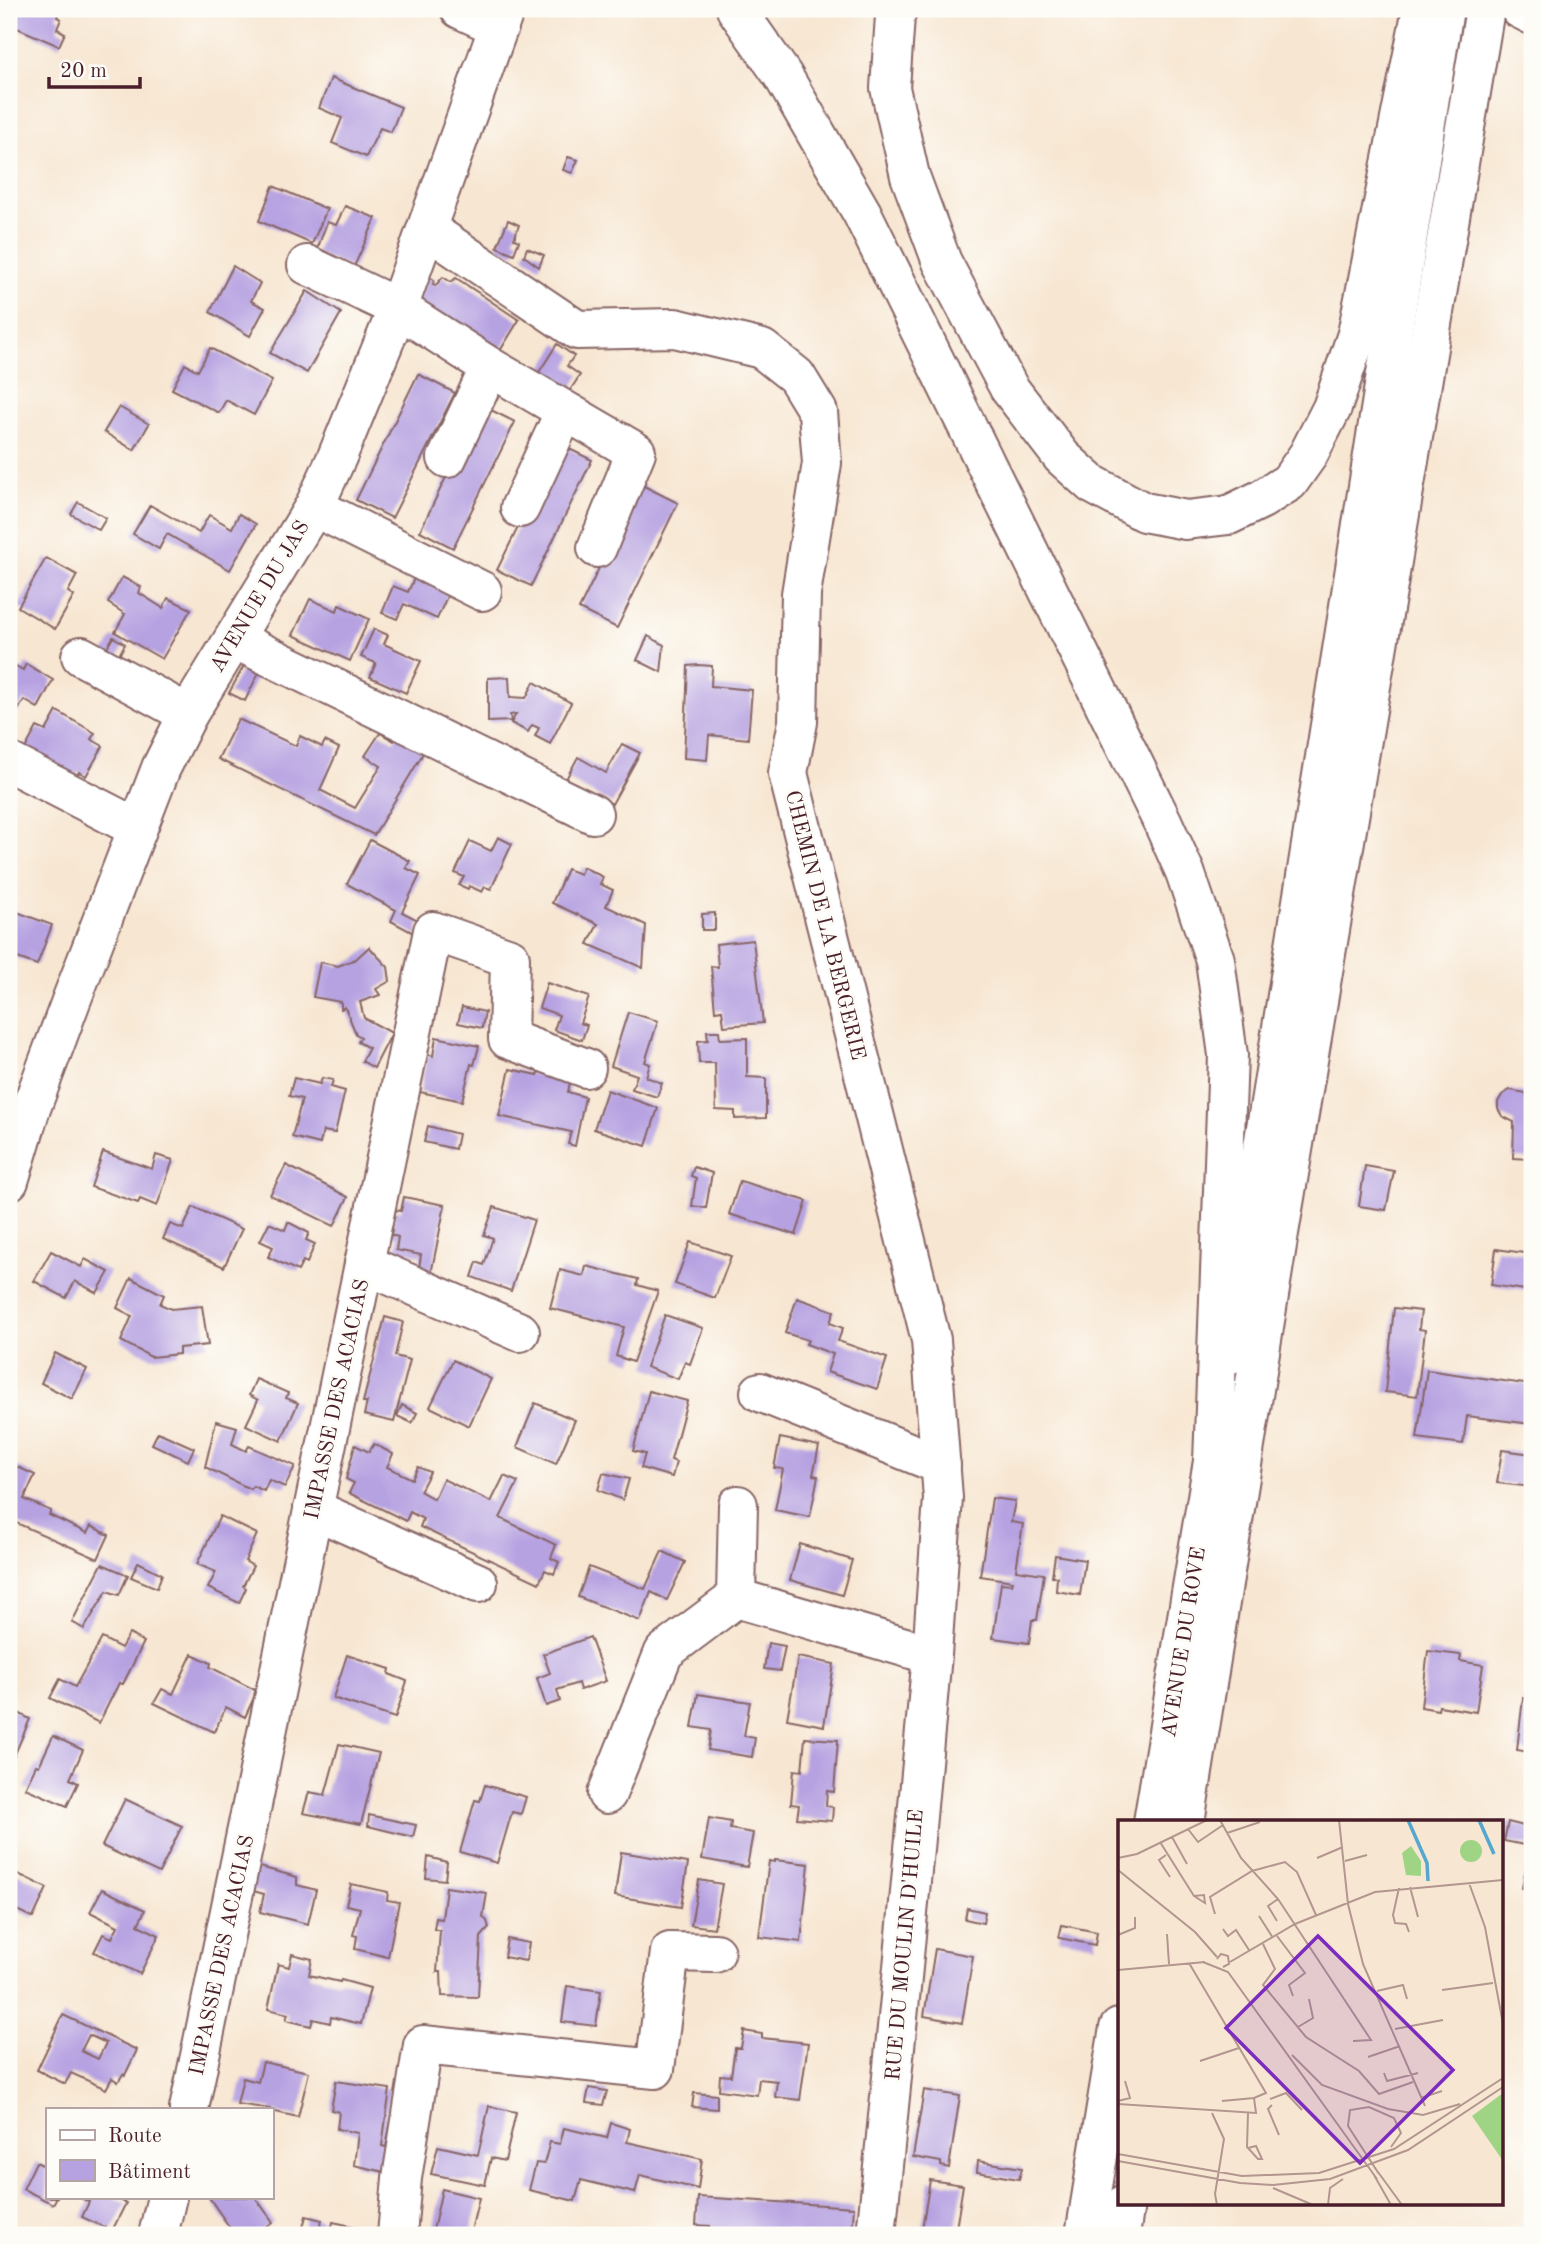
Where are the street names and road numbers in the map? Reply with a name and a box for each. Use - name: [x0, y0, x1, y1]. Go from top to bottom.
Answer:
- street label: AVENUE DU JAS: [207, 517, 314, 676]
- street label: CHEMIN DE LA BERGERIE: [781, 788, 868, 1062]
- street label: IMPASSE DES ACACIAS: [302, 1277, 373, 1521]
- street label: AVENUE DU ROVE: [1159, 1545, 1210, 1739]
- street label: RUE DU MOULIN D'HUILE: [883, 1809, 928, 2082]
- street label: IMPASSE DES ACACIAS: [187, 1833, 258, 2077]

